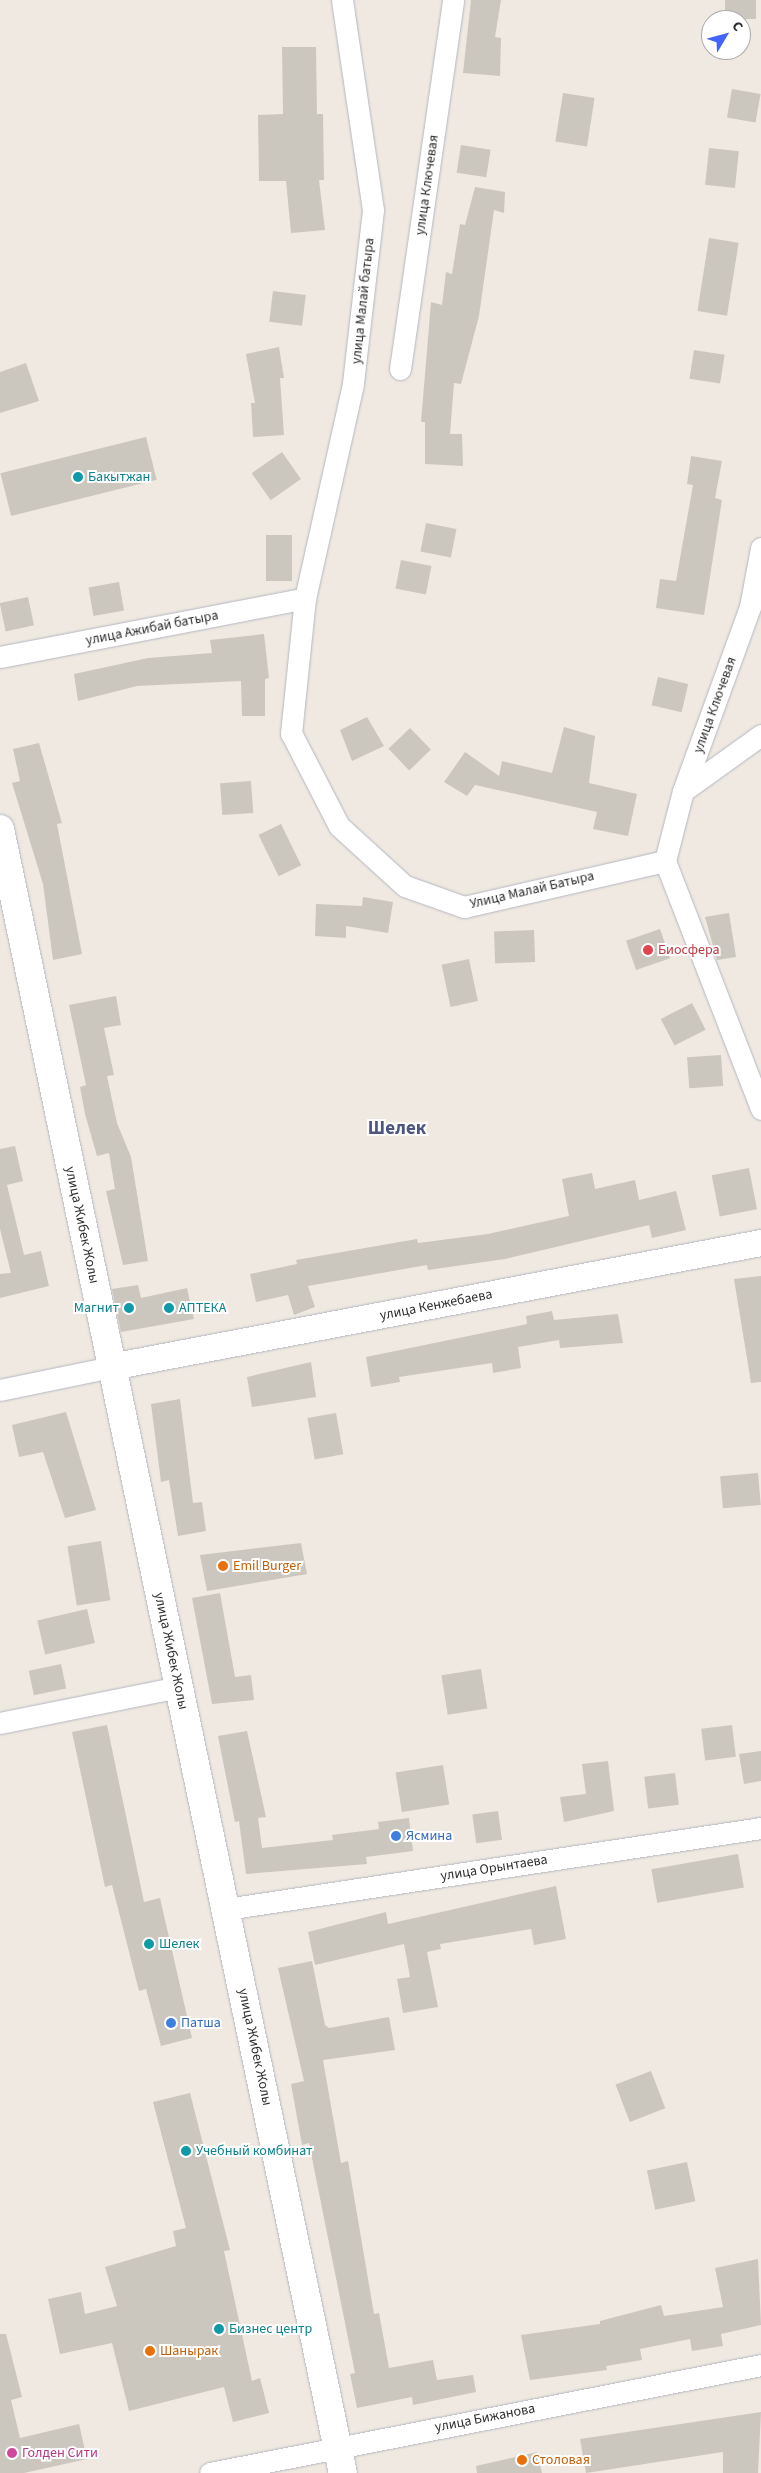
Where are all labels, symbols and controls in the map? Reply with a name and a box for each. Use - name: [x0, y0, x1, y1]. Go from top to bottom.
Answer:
- north arrow: [701, 10, 751, 60]
- text: С: [727, 17, 748, 36]
- street label: улица Ключевая: [412, 134, 442, 236]
- street label: улица Малай батыра: [348, 237, 378, 365]
- place label: Бакытжан: [88, 469, 150, 485]
- marker: Бакытжан: [72, 471, 84, 483]
- street label: улица Ажибай батыра: [84, 607, 220, 649]
- street label: улица Ключевая: [690, 655, 740, 755]
- street label: Улица Малай Батыра: [468, 868, 596, 912]
- place label: Биосфера: [658, 942, 720, 958]
- marker: Биосфера: [642, 944, 654, 956]
- district label: Шелек: [368, 1118, 426, 1140]
- street label: улица Жибек Жолы: [61, 1165, 103, 1285]
- street label: улица Кенжебаева: [378, 1286, 494, 1324]
- place label: Магнит: [74, 1300, 119, 1316]
- place label: АПТЕКА: [179, 1300, 226, 1316]
- marker: Магнит: [123, 1302, 135, 1314]
- marker: АПТЕКА: [163, 1302, 175, 1314]
- place label: Emil Burger: [233, 1558, 301, 1574]
- marker: Emil Burger: [217, 1560, 229, 1572]
- street label: улица Жибек Жолы: [150, 1591, 192, 1711]
- place label: Ясмина: [406, 1828, 452, 1844]
- marker: Ясмина: [390, 1830, 402, 1842]
- street label: улица Орынтаева: [439, 1851, 549, 1885]
- place label: Шелек: [159, 1936, 200, 1952]
- marker: Шелек: [143, 1938, 155, 1950]
- street label: улица Жибек Жолы: [234, 1987, 276, 2107]
- place label: Патша: [181, 2015, 221, 2031]
- marker: Патша: [165, 2017, 177, 2029]
- place label: Учебный комбинат: [196, 2143, 312, 2159]
- marker: Учебный комбинат: [180, 2145, 192, 2157]
- place label: Бизнес центр: [229, 2321, 312, 2337]
- marker: Бизнес центр: [213, 2323, 225, 2335]
- place label: Шанырак: [160, 2343, 218, 2359]
- marker: Шанырак: [144, 2345, 156, 2357]
- street label: улица Бижанова: [433, 2400, 537, 2436]
- place label: Голден Сити: [22, 2445, 98, 2461]
- marker: Голден Сити: [6, 2447, 18, 2459]
- place label: Столовая: [532, 2452, 590, 2468]
- marker: Столовая: [516, 2454, 528, 2466]

